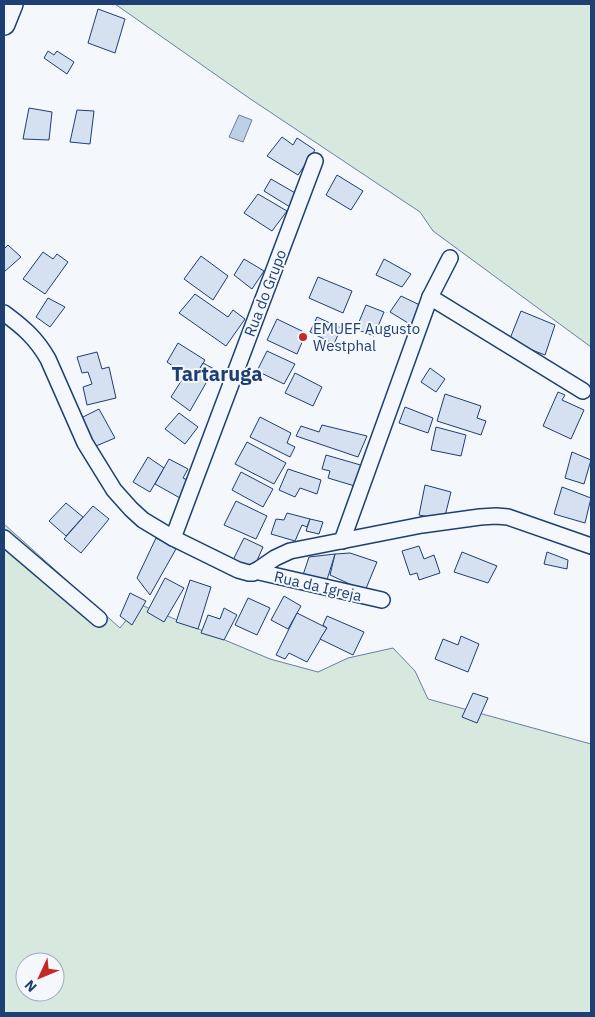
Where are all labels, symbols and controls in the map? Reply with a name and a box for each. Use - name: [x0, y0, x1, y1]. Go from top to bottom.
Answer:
- street label: Rua do Grupo: [240, 247, 290, 339]
- place label: EMUEF Augusto Westphal: [313, 319, 420, 355]
- marker: EMUEF Augusto Westphal: [297, 331, 309, 343]
- district label: Tartaruga: [171, 360, 263, 387]
- street label: Rua da Igreja: [272, 567, 364, 605]
- north arrow: [15, 952, 65, 1002]
- text: N: [21, 976, 41, 996]

